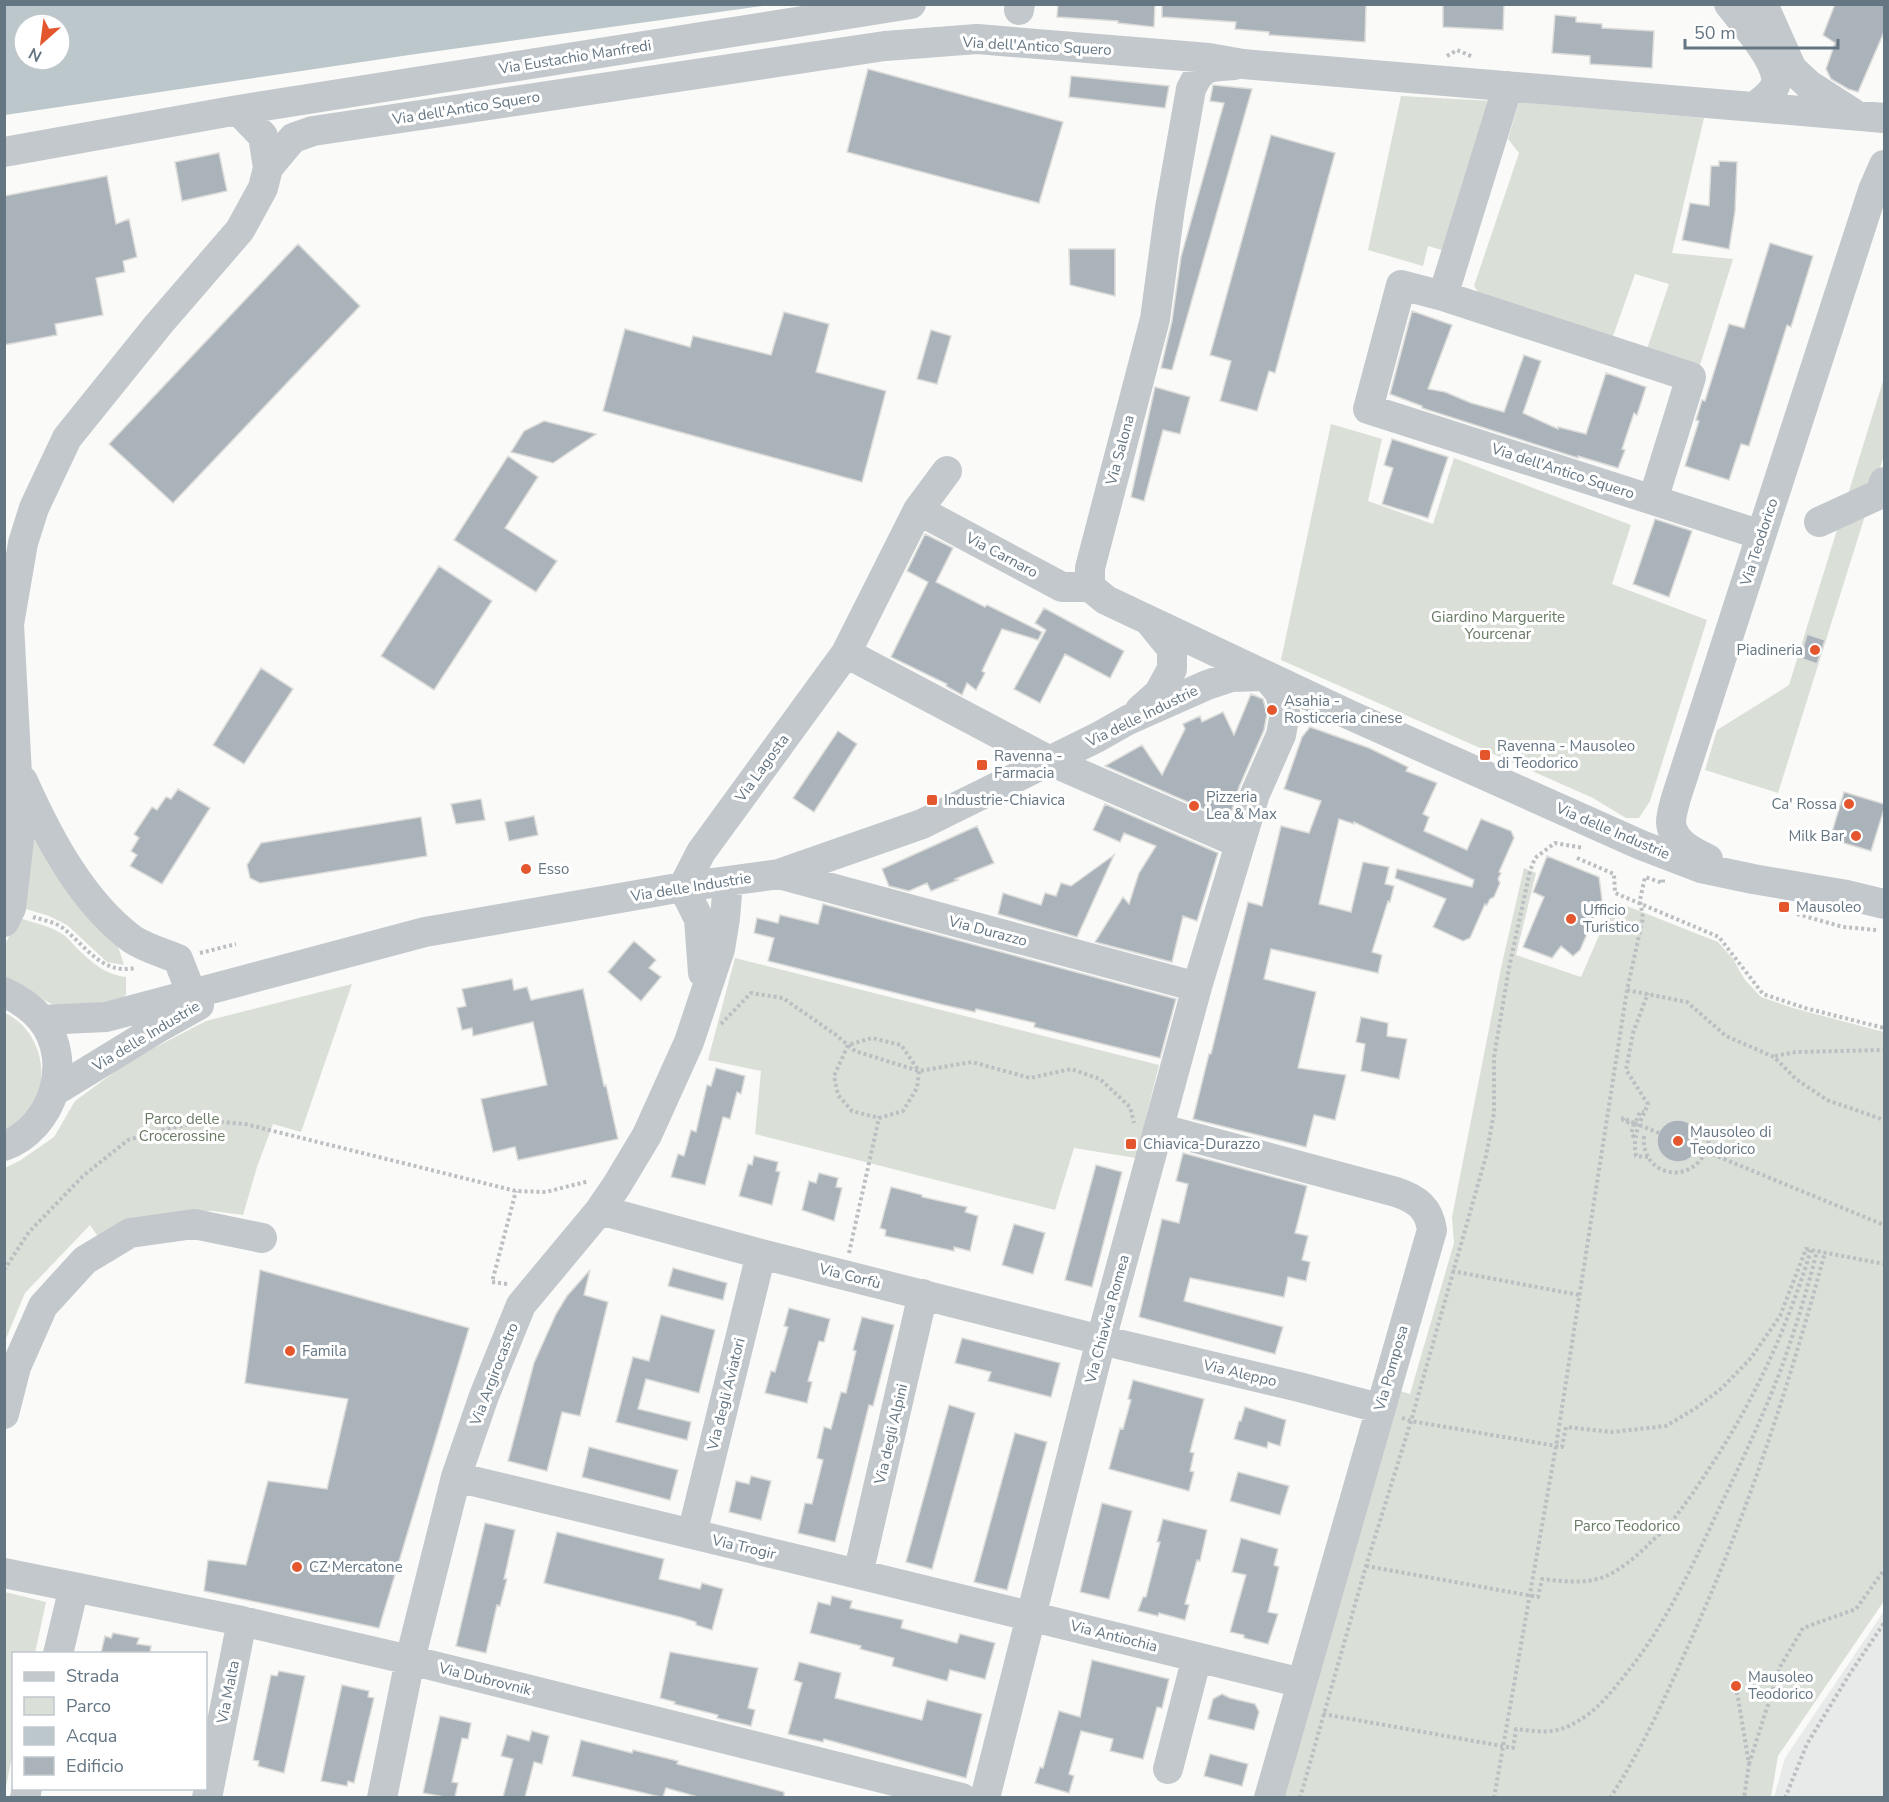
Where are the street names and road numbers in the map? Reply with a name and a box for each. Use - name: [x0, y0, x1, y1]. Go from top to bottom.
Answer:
- street label: Via dell'Antico Squero: [961, 32, 1112, 60]
- street label: Via Eustachio Manfredi: [496, 35, 653, 79]
- street label: Via dell'Antico Squero: [390, 86, 541, 130]
- street label: Via Salona: [1101, 413, 1139, 488]
- street label: Via dell'Antico Squero: [1488, 438, 1637, 504]
- street label: Via Teodorico: [1735, 496, 1783, 589]
- street label: Via Carnaro: [962, 527, 1042, 582]
- street label: Via delle Industrie: [1082, 680, 1201, 752]
- street label: Via Lagosta: [730, 730, 793, 807]
- street label: Via delle Industrie: [1552, 798, 1673, 864]
- street label: Via delle Industrie: [628, 868, 753, 907]
- street label: Via Durazzo: [946, 911, 1029, 951]
- street label: Via delle Industrie: [88, 996, 203, 1076]
- street label: Via Chiavica Romea: [1080, 1252, 1134, 1387]
- street label: Via Corfù: [816, 1258, 883, 1293]
- street label: Via Argirocastro: [465, 1320, 523, 1429]
- street label: Via Pomposa: [1369, 1323, 1413, 1414]
- street label: Via degli Aviatori: [702, 1336, 750, 1453]
- street label: Via Aleppo: [1200, 1355, 1279, 1391]
- street label: Via degli Alpini: [870, 1382, 912, 1487]
- street label: Via Trogir: [709, 1530, 778, 1564]
- street label: Via Antiochia: [1067, 1615, 1160, 1656]
- street label: Via Dubrovnik: [436, 1658, 534, 1700]
- street label: Via Malta: [212, 1659, 244, 1726]

